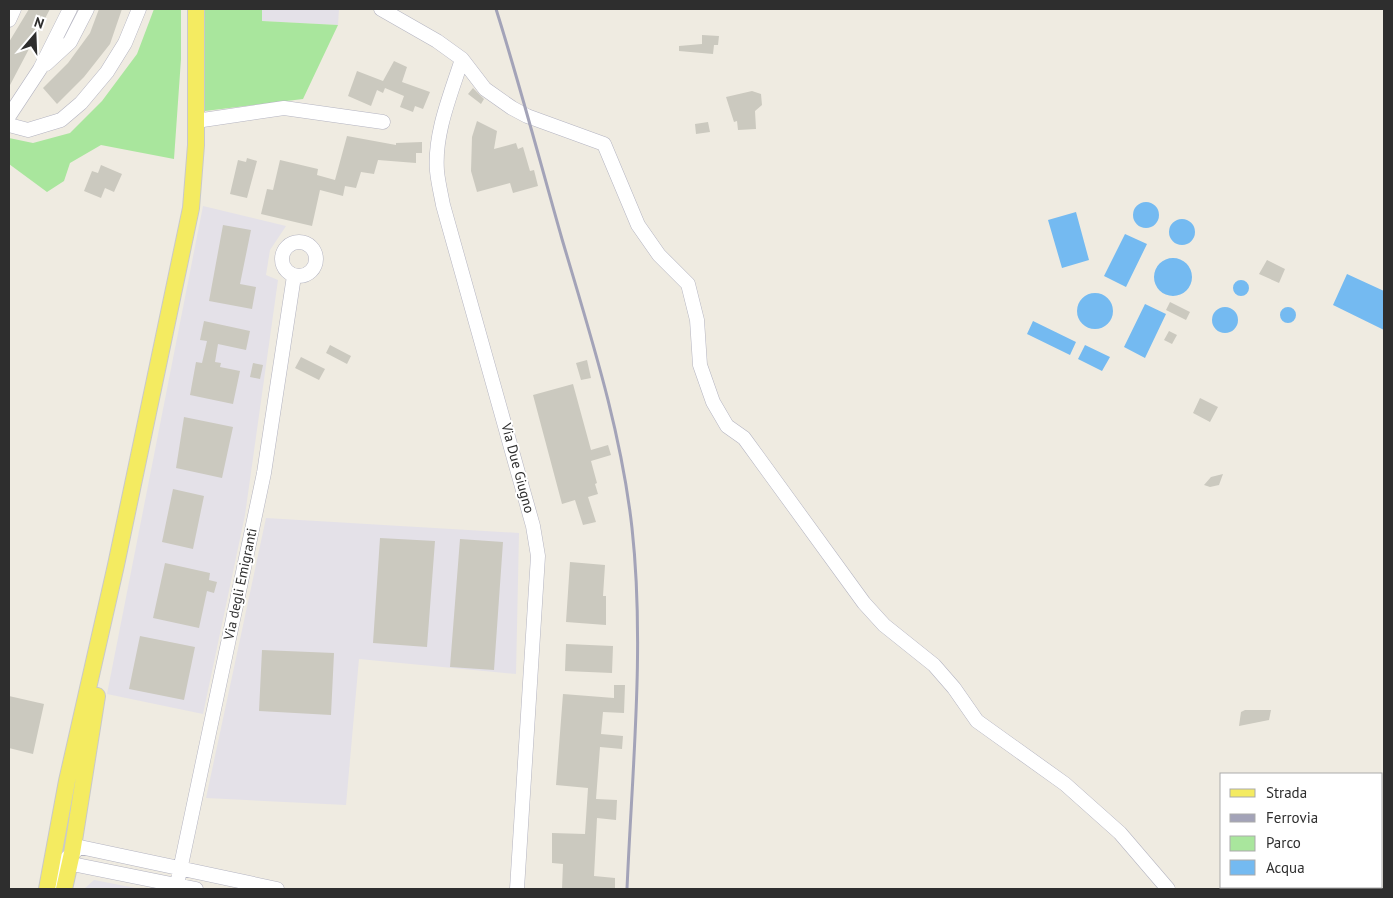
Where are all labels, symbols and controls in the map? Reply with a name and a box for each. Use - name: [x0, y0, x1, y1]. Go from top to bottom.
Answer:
- north arrow: [10, 10, 60, 60]
- text: N: [32, 13, 47, 33]
- street label: Via Due Giugno: [497, 420, 539, 515]
- street label: Via degli Emigranti: [219, 526, 261, 643]
- legend: [1220, 773, 1383, 888]
- text: Strada: [1266, 783, 1307, 802]
- text: Ferrovia: [1266, 808, 1318, 827]
- text: Parco: [1266, 833, 1301, 852]
- text: Acqua: [1266, 858, 1305, 877]

